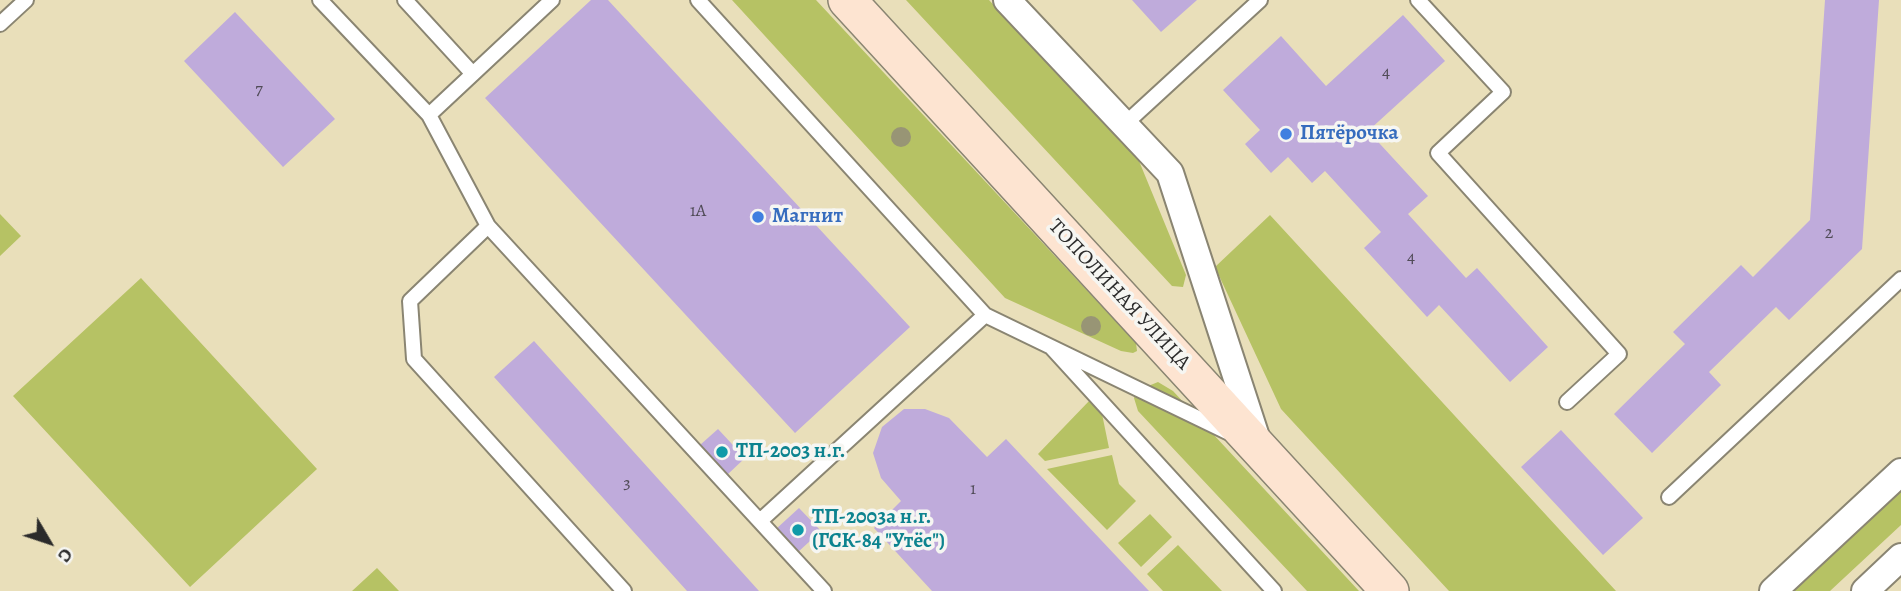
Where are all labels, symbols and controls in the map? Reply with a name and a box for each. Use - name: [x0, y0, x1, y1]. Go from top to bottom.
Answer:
- house number: 4: [1382, 62, 1390, 84]
- house number: 7: [255, 79, 263, 101]
- place label: Пятёрочка: [1300, 121, 1398, 147]
- marker: Пятёрочка: [1278, 126, 1294, 142]
- house number: 1А: [690, 201, 706, 223]
- place label: Магнит: [772, 204, 843, 230]
- marker: Магнит: [750, 209, 766, 225]
- street label: ТОПОЛИНАЯ УЛИЦА: [1043, 214, 1195, 376]
- house number: 2: [1825, 223, 1833, 245]
- house number: 4: [1407, 247, 1415, 269]
- place label: ТП-2003 н.г.: [736, 439, 845, 465]
- marker: ТП-2003 н.г.: [714, 444, 730, 460]
- house number: 3: [623, 473, 631, 495]
- house number: 1: [970, 479, 976, 501]
- place label: ТП-2003а н.г. (ГСК-84 "Утёс"): [812, 505, 945, 555]
- north arrow: [14, 507, 84, 577]
- marker: ТП-2003а н.г. (ГСК-84 "Утёс"): [790, 522, 806, 538]
- text: С: [52, 542, 79, 568]

